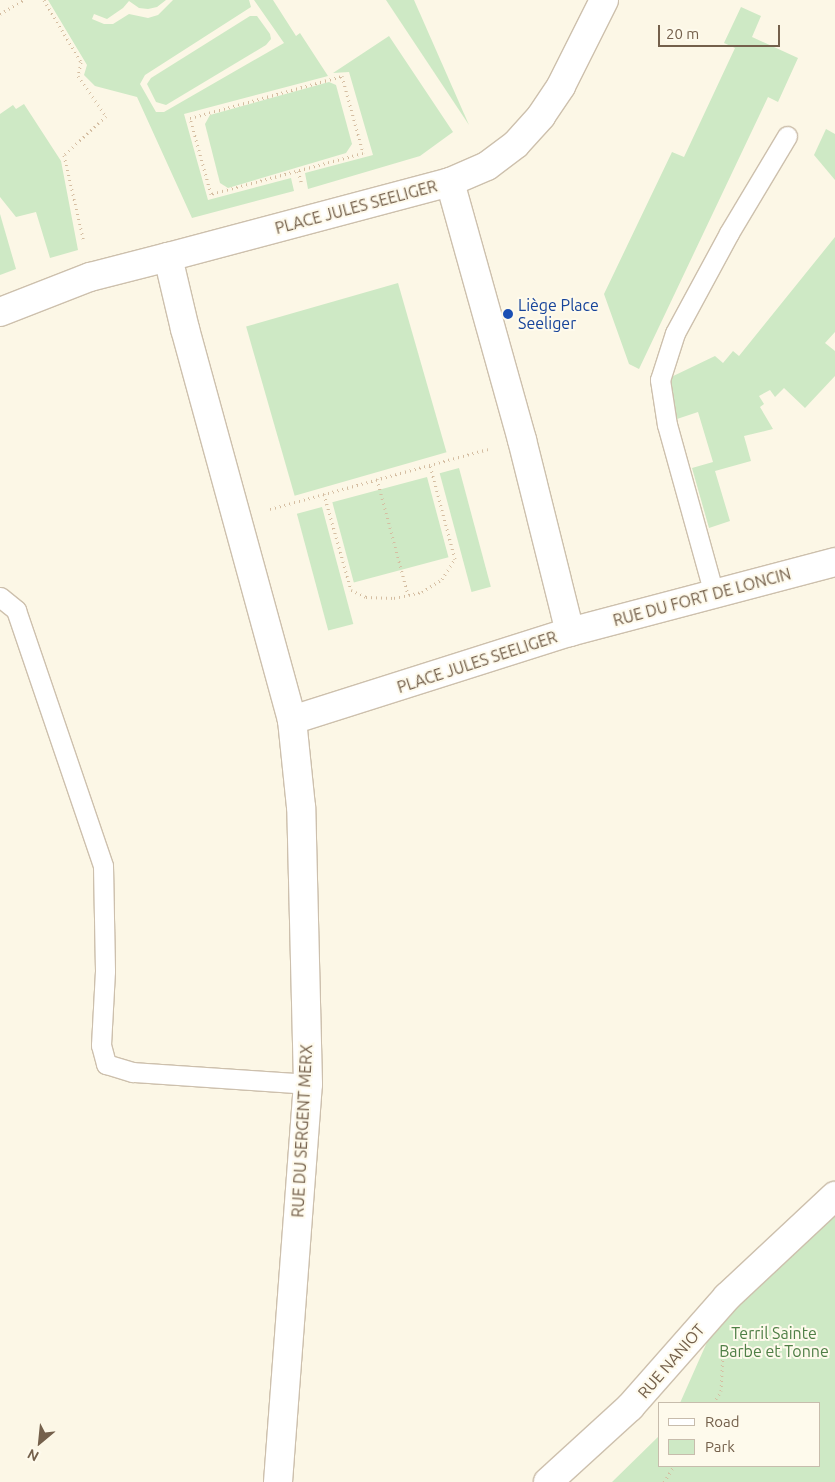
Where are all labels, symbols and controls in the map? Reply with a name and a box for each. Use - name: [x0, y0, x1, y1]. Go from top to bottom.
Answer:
- scale bar: [660, 15, 782, 47]
- text: 20 m: [666, 25, 699, 42]
- street label: PLACE JULES SEELIGER: [273, 176, 439, 238]
- place label: Liège Place Seeliger: [518, 295, 599, 333]
- marker: Liège Place Seeliger: [502, 308, 514, 320]
- street label: RUE DU FORT DE LONCIN: [611, 564, 793, 630]
- street label: PLACE JULES SEELIGER: [395, 627, 559, 697]
- street label: RUE DU SERGENT MERX: [288, 1044, 316, 1218]
- street label: RUE NANIOT: [634, 1320, 708, 1402]
- park label: Terril Sainte Barbe et Tonne: [719, 1323, 829, 1361]
- legend: [658, 1402, 820, 1467]
- text: Road: [705, 1413, 740, 1430]
- north arrow: [15, 1417, 65, 1467]
- text: Park: [705, 1438, 735, 1455]
- text: N: [25, 1446, 41, 1465]

